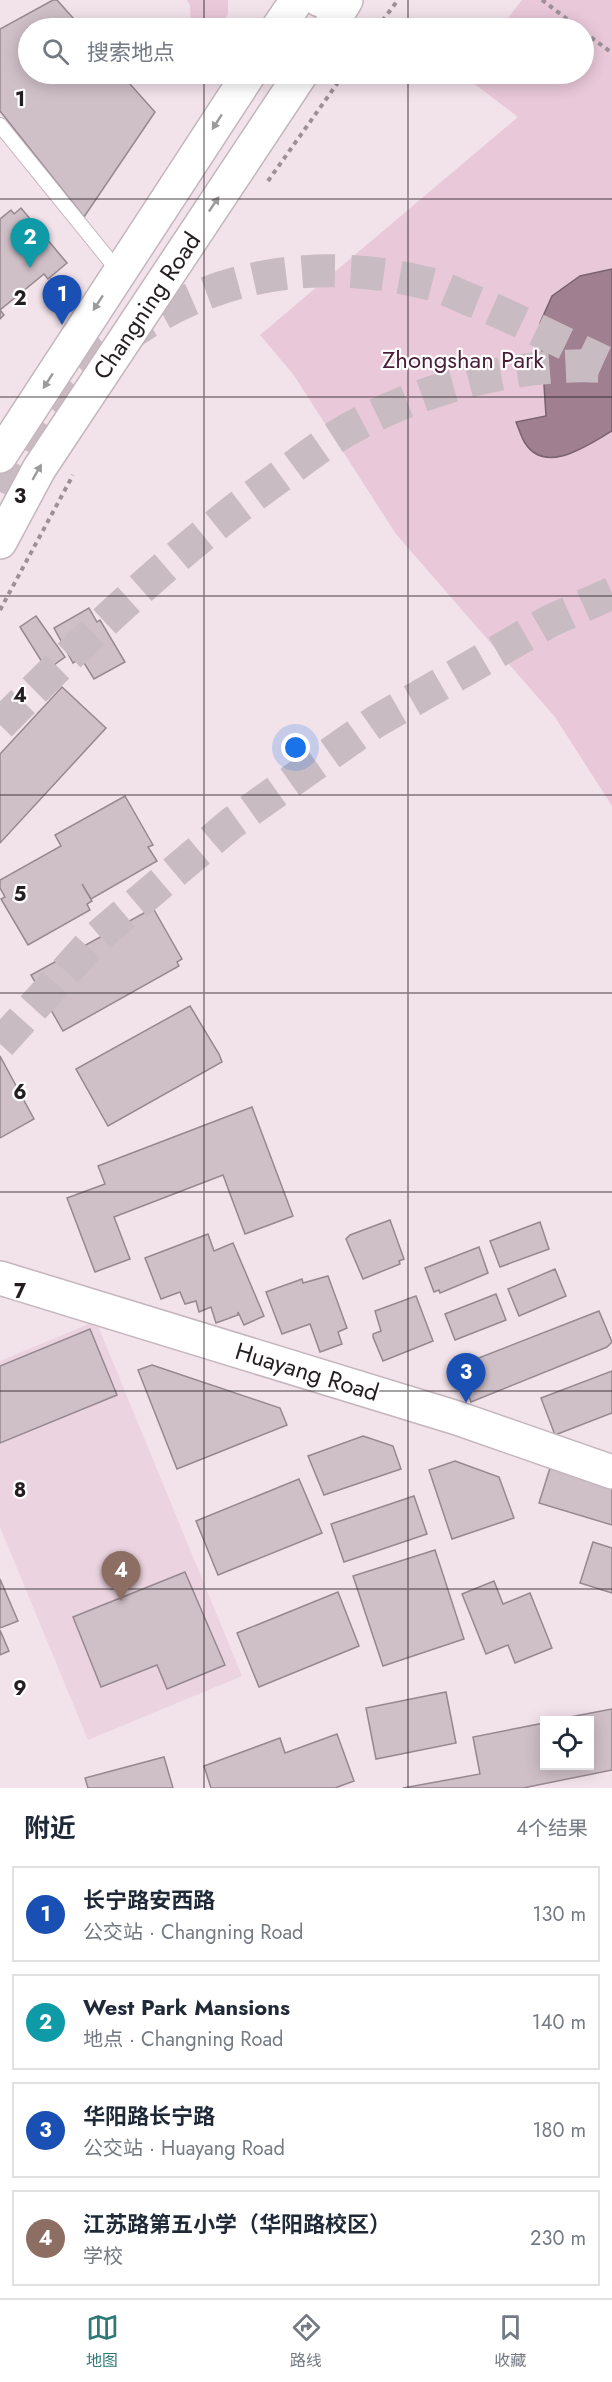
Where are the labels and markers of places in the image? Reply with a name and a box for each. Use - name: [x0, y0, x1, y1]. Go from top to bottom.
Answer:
- pin: 2: [10, 218, 50, 268]
- pin: 1: [42, 276, 82, 325]
- pin: 3: [446, 1354, 486, 1403]
- pin: 4: [102, 1552, 140, 1601]

